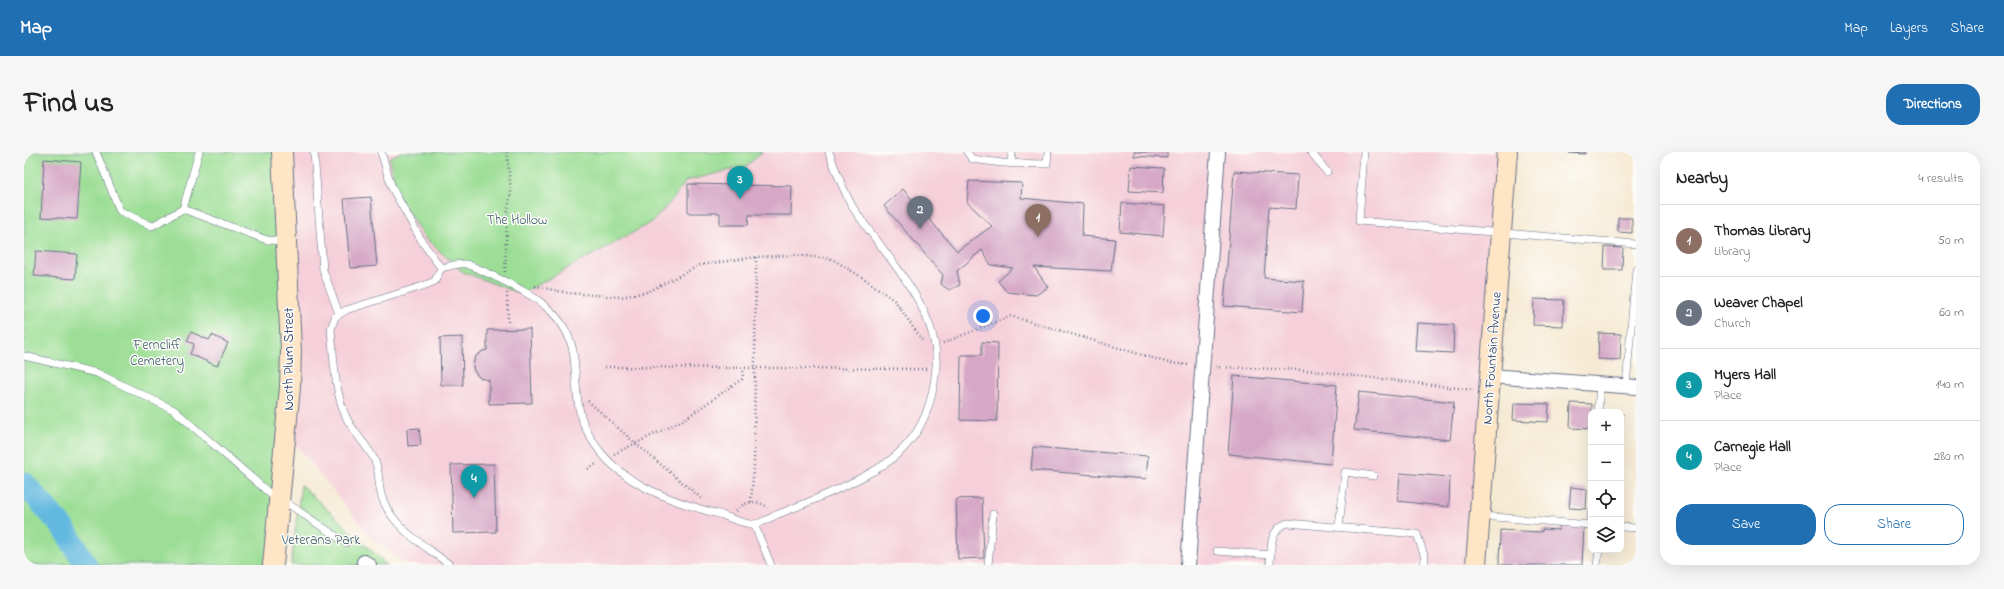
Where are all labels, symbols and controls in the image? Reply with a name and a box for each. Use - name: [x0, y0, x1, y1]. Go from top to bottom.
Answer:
- text: Map: [20, 15, 52, 42]
- text: Map: [1844, 18, 1868, 39]
- text: Layers: [1890, 18, 1928, 39]
- text: Share: [1950, 18, 1984, 39]
- text: Find us: [24, 84, 114, 125]
- button: Directions: [1886, 84, 1980, 125]
- pin: 3: [727, 166, 753, 199]
- text: Nearby: [1676, 166, 1728, 191]
- text: 4 results: [1918, 169, 1964, 188]
- pin: 2: [907, 196, 933, 229]
- pin: 1: [1025, 204, 1051, 237]
- park label: The Hollow: [487, 210, 547, 231]
- text: Thomas Library: [1714, 220, 1811, 242]
- text: 1: [1687, 231, 1691, 250]
- text: 50 m: [1938, 231, 1964, 250]
- text: Library: [1714, 242, 1750, 261]
- street label: North Fountain Avenue: [1477, 290, 1508, 425]
- text: Weaver Chapel: [1714, 292, 1803, 314]
- text: 2: [1686, 303, 1692, 322]
- text: 60 m: [1939, 303, 1964, 322]
- your location: [973, 306, 993, 326]
- street label: North Plum Street: [279, 307, 300, 411]
- text: Church: [1714, 314, 1751, 333]
- park label: Ferncliff Cemetery: [130, 335, 184, 373]
- text: Myers Hall: [1714, 364, 1776, 386]
- text: 3: [1686, 375, 1692, 394]
- text: 140 m: [1936, 375, 1964, 394]
- text: Place: [1714, 386, 1742, 405]
- map controls: [1588, 409, 1624, 553]
- button: +: [1588, 409, 1624, 445]
- text: Carnegie Hall: [1714, 436, 1791, 458]
- button: −: [1588, 445, 1624, 481]
- text: 4: [1686, 447, 1692, 466]
- text: 280 m: [1934, 447, 1964, 466]
- text: Place: [1714, 458, 1742, 477]
- pin: 4: [461, 465, 487, 498]
- button: locate: [1588, 481, 1624, 517]
- button: Save: [1676, 504, 1816, 545]
- button: Share: [1824, 504, 1964, 545]
- button: layers: [1588, 517, 1624, 553]
- park label: Veterans Park: [281, 530, 361, 551]

